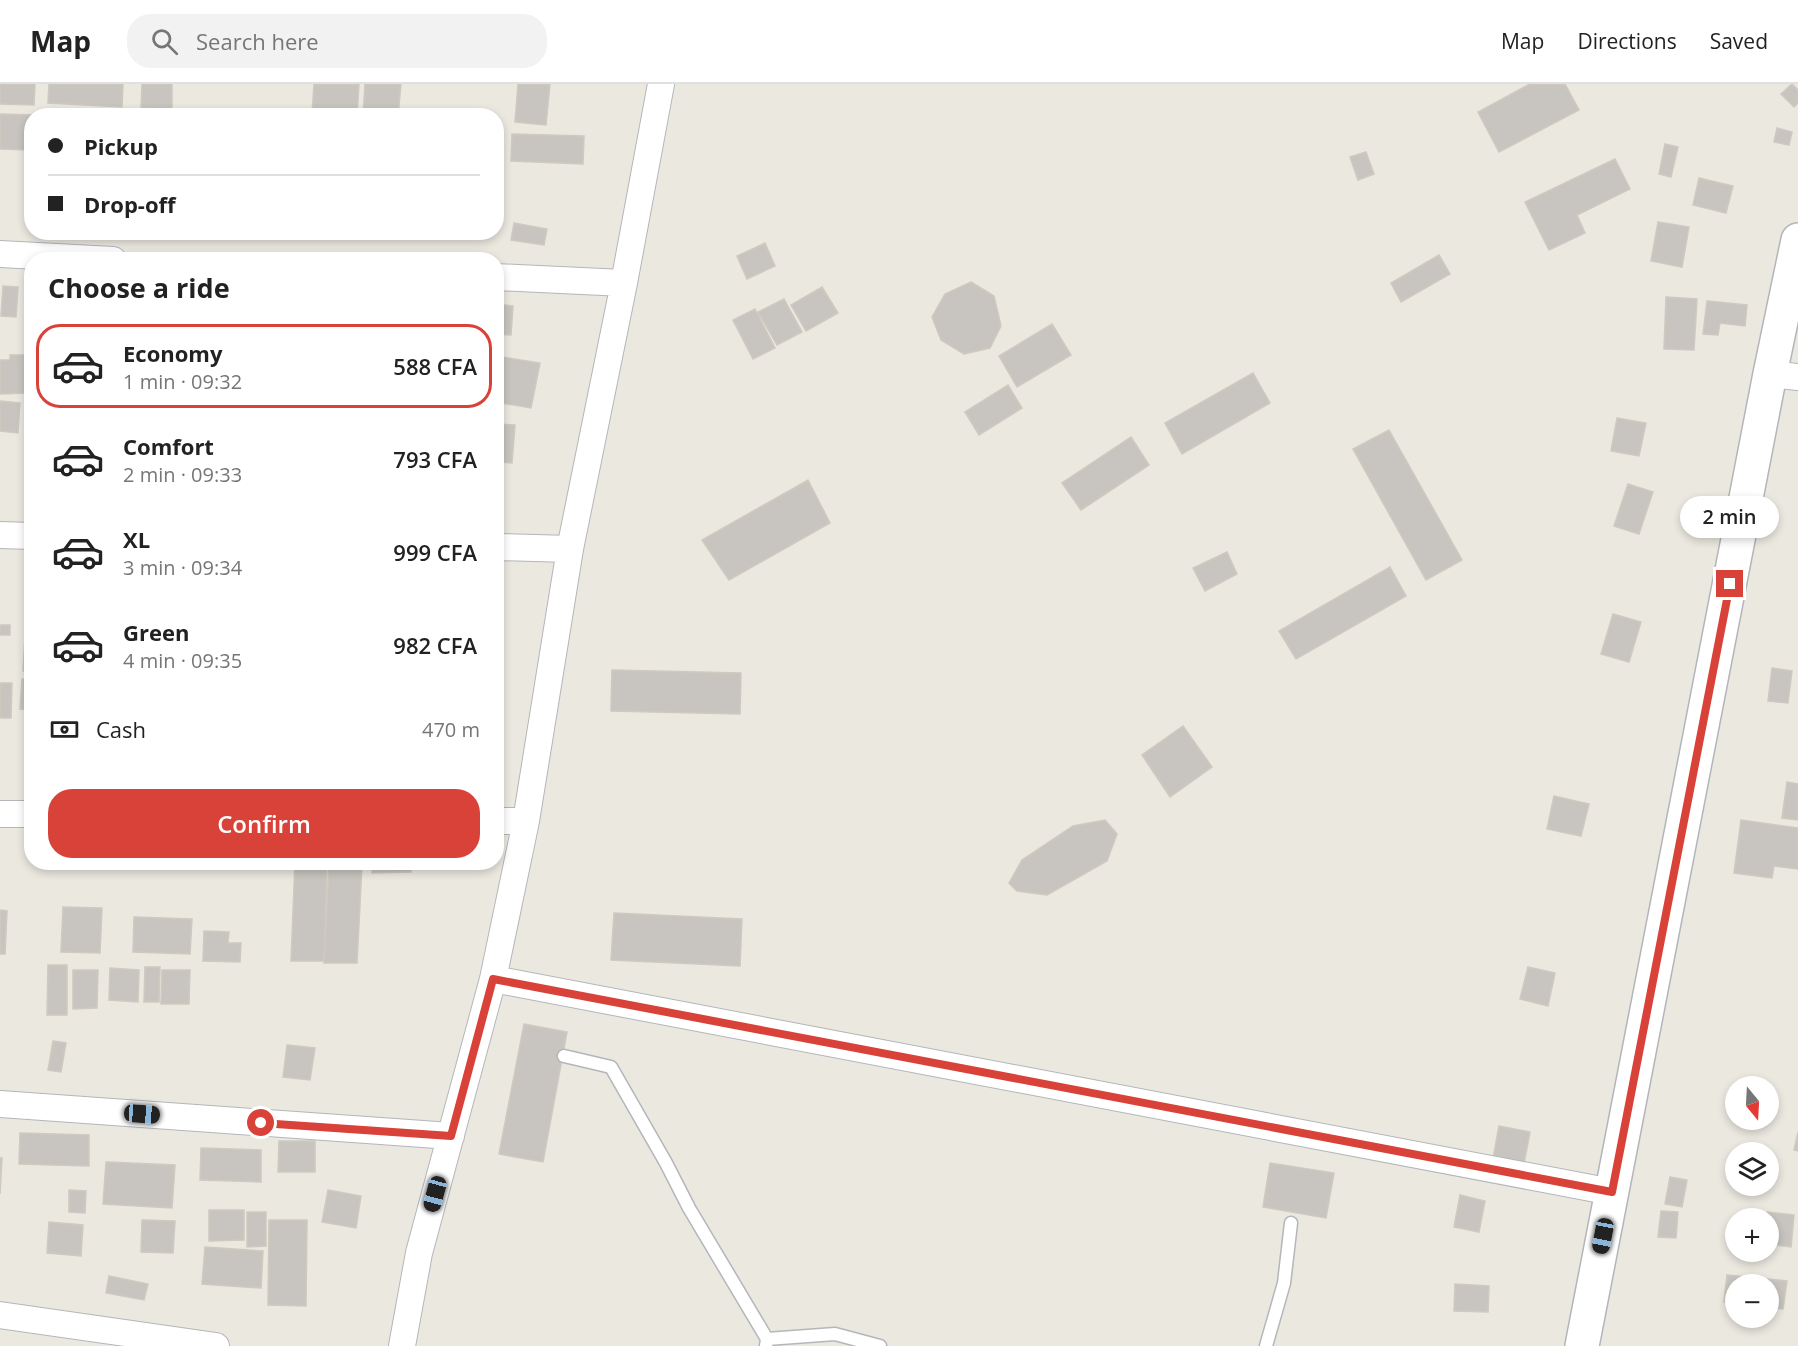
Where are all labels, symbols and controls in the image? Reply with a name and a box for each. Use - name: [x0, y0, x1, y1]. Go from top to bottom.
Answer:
- search box: [127, 14, 547, 68]
- text: Map: [30, 22, 91, 60]
- icon: search: [148, 25, 181, 58]
- text: Search here: [196, 26, 319, 56]
- text: Map: [1501, 27, 1544, 55]
- text: Directions: [1577, 27, 1677, 55]
- text: Saved: [1710, 27, 1768, 55]
- text: Pickup: [84, 131, 158, 161]
- text: Drop-off: [84, 189, 176, 219]
- text: Choose a ride: [48, 269, 230, 306]
- text: Economy: [123, 338, 222, 368]
- icon: car: [51, 339, 105, 393]
- text: 588 CFA: [393, 351, 477, 381]
- text: 1 min · 09:32: [123, 368, 242, 395]
- text: Comfort: [123, 431, 214, 461]
- icon: car: [51, 432, 105, 486]
- text: 793 CFA: [393, 444, 477, 474]
- text: 2 min · 09:33: [123, 461, 242, 488]
- callout: 2 min: [1680, 497, 1780, 539]
- text: 2 min: [1703, 503, 1757, 530]
- text: XL: [123, 524, 150, 554]
- icon: car: [51, 525, 105, 579]
- text: 999 CFA: [393, 537, 477, 567]
- text: 3 min · 09:34: [123, 554, 242, 581]
- route end: [1716, 570, 1743, 597]
- text: Green: [123, 617, 189, 647]
- icon: car: [51, 618, 105, 672]
- text: 982 CFA: [393, 630, 477, 660]
- text: 4 min · 09:35: [123, 647, 242, 674]
- icon: cash: [48, 713, 81, 746]
- text: Cash: [96, 714, 146, 744]
- text: 470 m: [422, 716, 480, 743]
- button: Confirm: [48, 789, 480, 858]
- north arrow: [1725, 1076, 1779, 1130]
- map controls: [1725, 1076, 1779, 1328]
- car: [123, 1104, 161, 1124]
- route start: [247, 1109, 274, 1136]
- button: layers: [1725, 1142, 1779, 1196]
- car: [422, 1174, 448, 1214]
- button: +: [1725, 1208, 1779, 1262]
- car: [1591, 1217, 1615, 1255]
- button: −: [1725, 1274, 1779, 1328]

